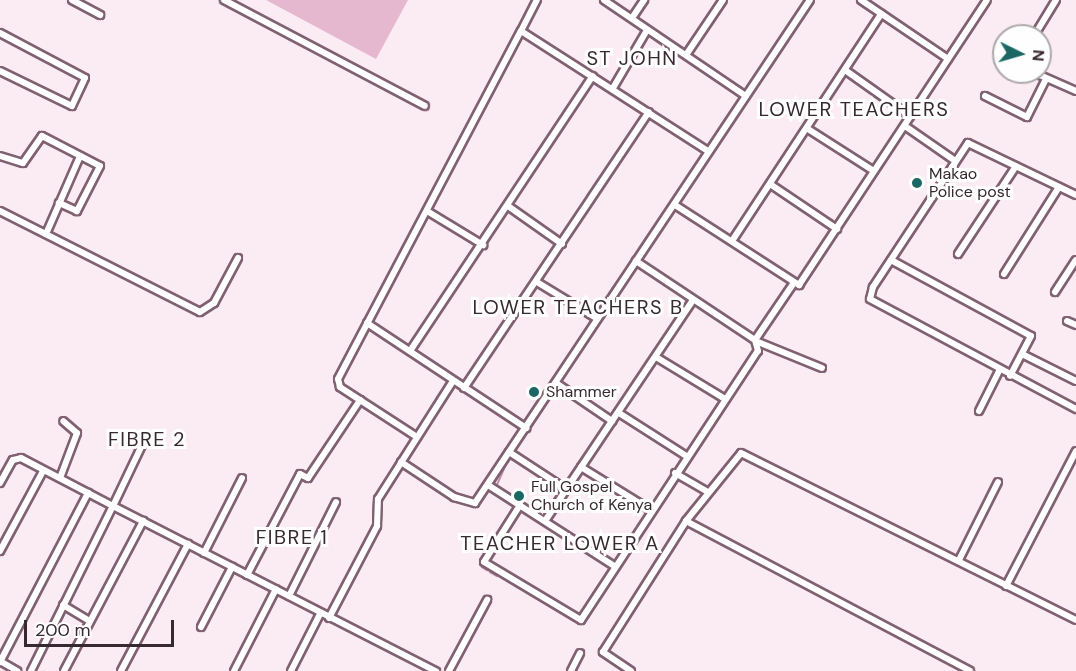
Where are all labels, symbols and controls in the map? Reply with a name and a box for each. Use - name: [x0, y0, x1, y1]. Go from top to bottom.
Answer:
- north arrow: [992, 24, 1052, 84]
- district label: ST JOHN: [586, 46, 678, 70]
- text: N: [1027, 49, 1049, 62]
- district label: LOWER TEACHERS: [759, 97, 949, 121]
- place label: Makao Police post: [929, 164, 1011, 202]
- marker: Makao Police post: [910, 176, 924, 190]
- district label: LOWER TEACHERS B: [472, 295, 684, 319]
- place label: Shammer: [546, 382, 617, 402]
- marker: Shammer: [527, 385, 541, 399]
- district label: FIBRE 2: [108, 427, 186, 451]
- place label: Full Gospel Church of Kenya: [531, 477, 652, 515]
- marker: Full Gospel Church of Kenya: [512, 489, 526, 503]
- district label: FIBRE 1: [256, 525, 328, 549]
- district label: TEACHER LOWER A: [460, 531, 660, 555]
- scale bar: [27, 608, 177, 646]
- text: 200 m: [35, 618, 91, 642]

